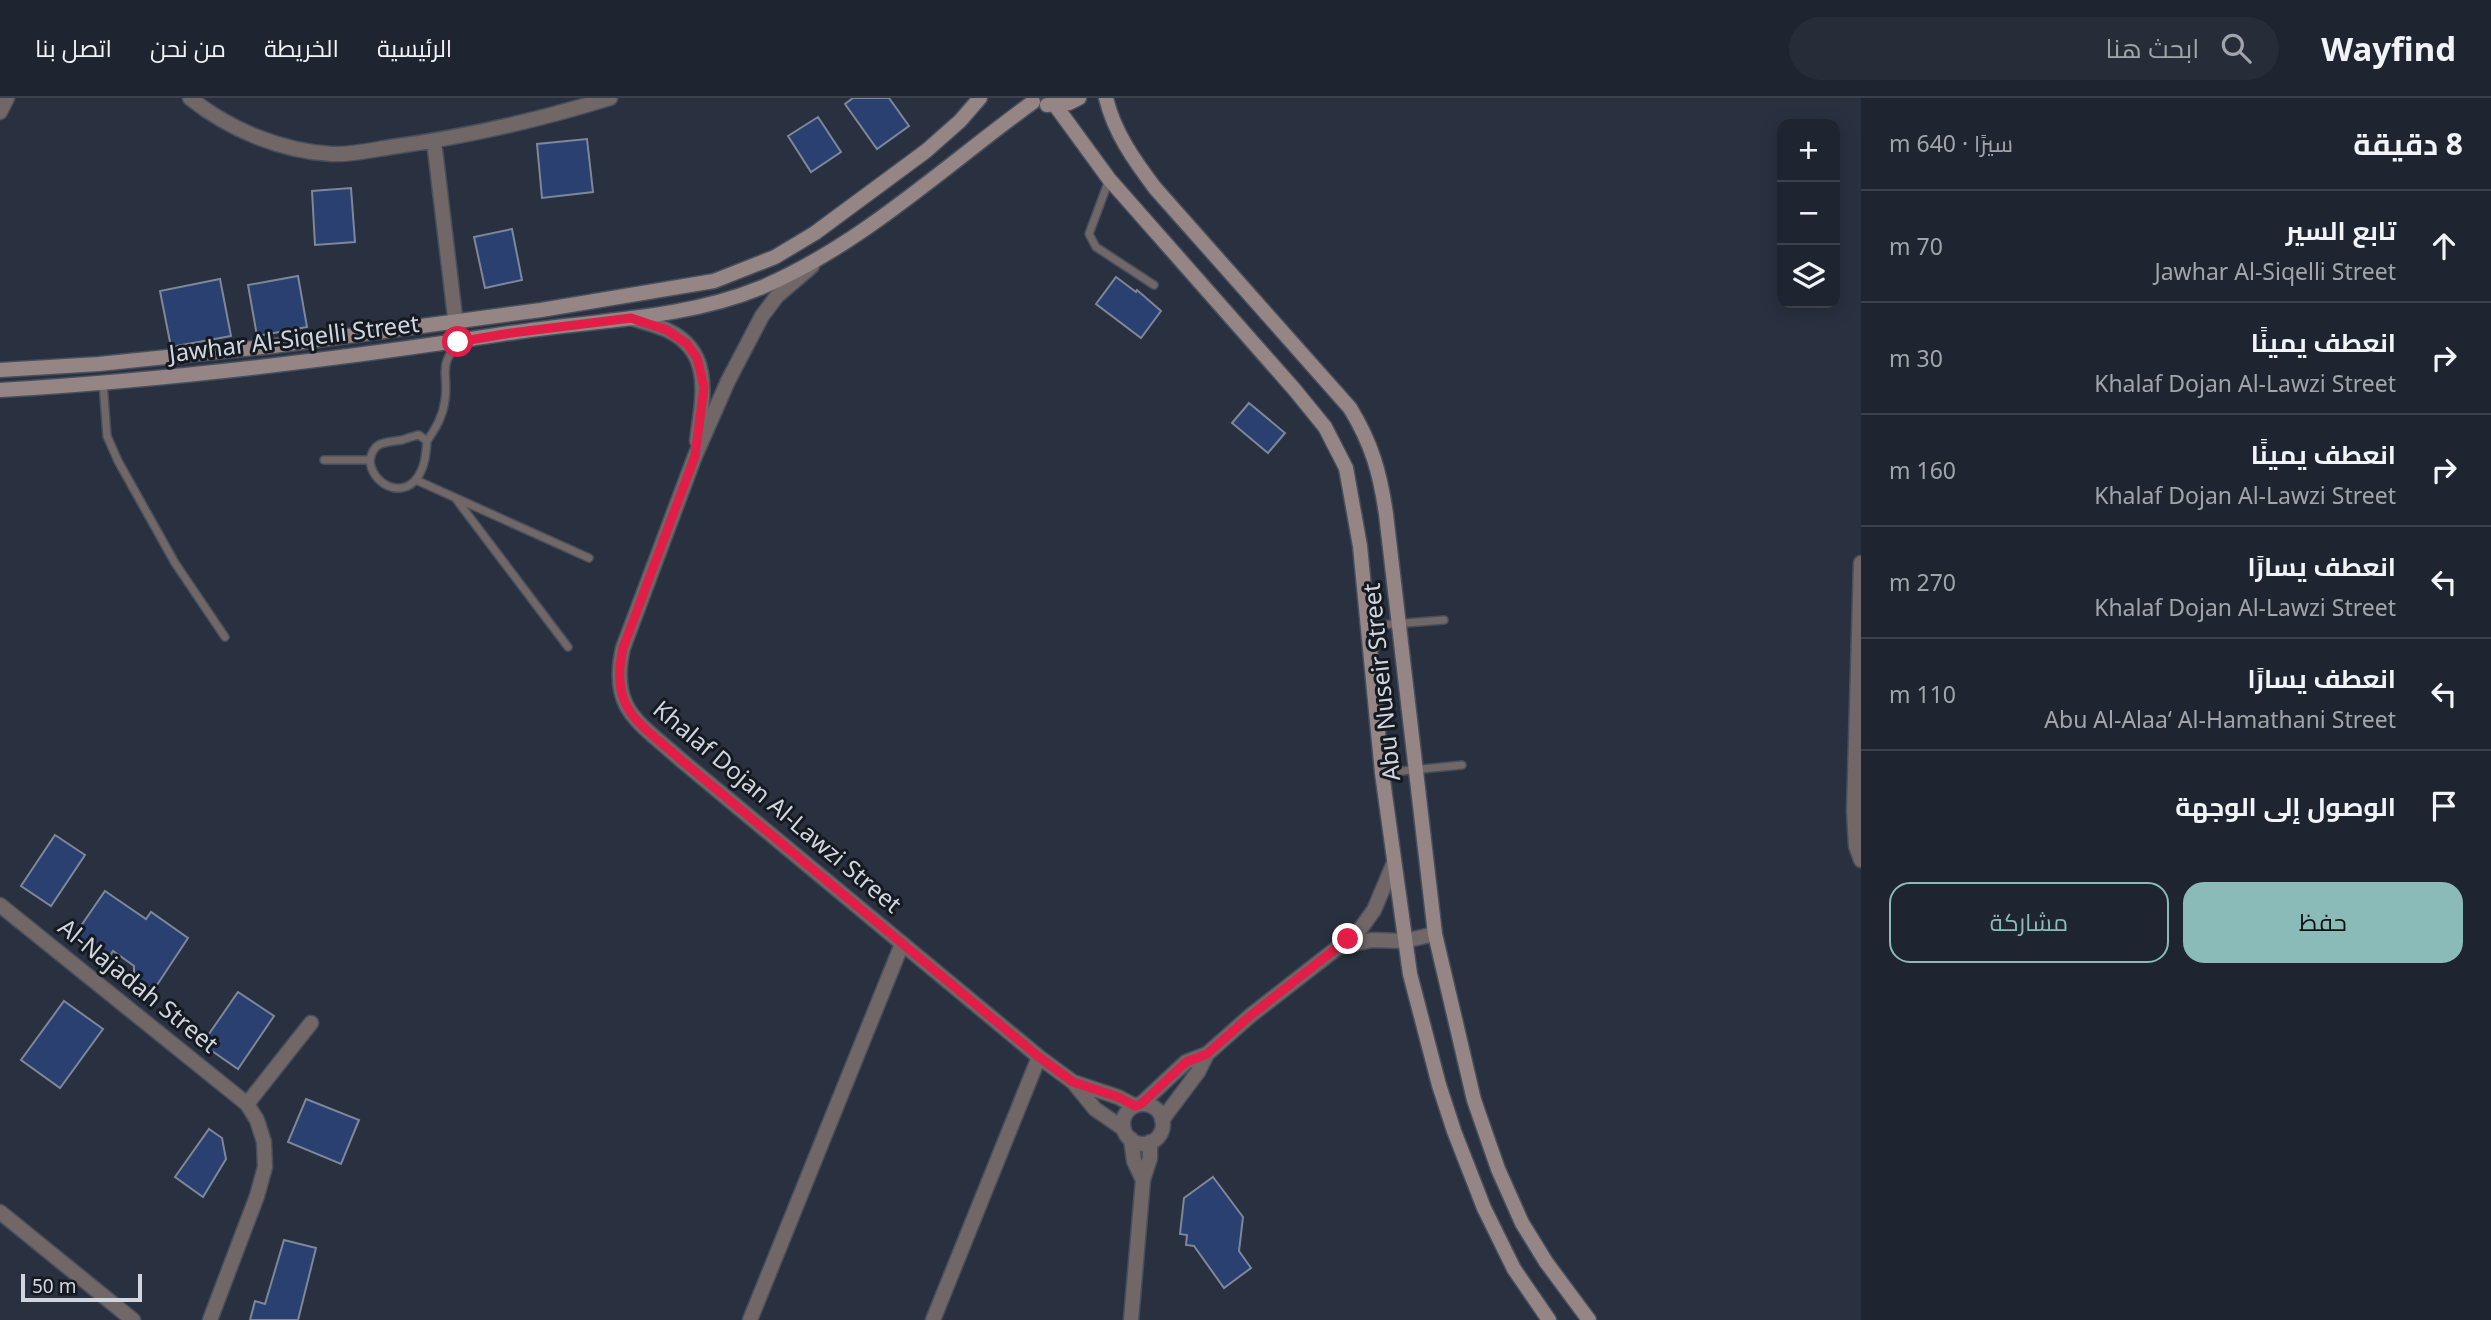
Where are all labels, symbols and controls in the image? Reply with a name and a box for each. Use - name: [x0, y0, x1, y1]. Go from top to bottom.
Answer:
- search box: [1789, 17, 2279, 80]
- text: Wayfind: [2321, 26, 2456, 71]
- icon: search: [2217, 29, 2255, 67]
- text: ابحث هنا: [2106, 30, 2199, 66]
- text: اتصل بنا: [35, 31, 112, 64]
- text: من نحن: [150, 31, 226, 64]
- text: الخريطة: [264, 31, 339, 64]
- text: الرئيسية: [377, 31, 452, 64]
- map controls: [1777, 119, 1840, 308]
- button: +: [1777, 119, 1840, 182]
- text: 8 دقيقة: [2353, 123, 2463, 164]
- text: سيرًا · 640 m: [1889, 127, 2013, 159]
- button: −: [1777, 182, 1840, 245]
- text: تابع السير: [2286, 212, 2396, 248]
- icon: ahead: [2425, 227, 2463, 265]
- text: 70 m: [1889, 230, 1943, 262]
- button: layers: [1777, 245, 1840, 308]
- text: Jawhar Al-Siqelli Street: [2154, 255, 2396, 287]
- street label: Jawhar Al-Siqelli Street: [165, 306, 421, 369]
- text: انعطف يمينًا: [2251, 324, 2396, 360]
- route start: [442, 326, 473, 357]
- icon: right: [2425, 339, 2463, 377]
- text: 30 m: [1889, 342, 1943, 374]
- text: Khalaf Dojan Al-Lawzi Street: [2094, 367, 2396, 399]
- text: انعطف يمينًا: [2251, 436, 2396, 472]
- icon: right: [2425, 451, 2463, 489]
- text: 160 m: [1889, 454, 1956, 486]
- text: Khalaf Dojan Al-Lawzi Street: [2094, 479, 2396, 511]
- text: انعطف يسارًا: [2247, 548, 2396, 584]
- icon: left: [2425, 563, 2463, 601]
- text: 270 m: [1889, 566, 1956, 598]
- street label: Abu Nuseir Street: [1354, 581, 1407, 783]
- text: Khalaf Dojan Al-Lawzi Street: [2094, 591, 2396, 623]
- text: انعطف يسارًا: [2247, 660, 2396, 696]
- icon: left: [2425, 675, 2463, 713]
- text: 110 m: [1889, 678, 1956, 710]
- street label: Khalaf Dojan Al-Lawzi Street: [647, 692, 909, 920]
- text: Abu Al-Alaa‘ Al-Hamathani Street: [2044, 703, 2396, 735]
- icon: arrive: [2425, 787, 2463, 825]
- text: الوصول إلى الوجهة: [2175, 788, 2396, 824]
- button: مشاركة: [1889, 882, 2169, 963]
- button: حفظ: [2183, 882, 2463, 963]
- street label: Al-Najadah Street: [52, 910, 226, 1060]
- route end: [1332, 923, 1363, 954]
- scale bar: [21, 1271, 142, 1303]
- text: 50 m: [32, 1273, 76, 1299]

